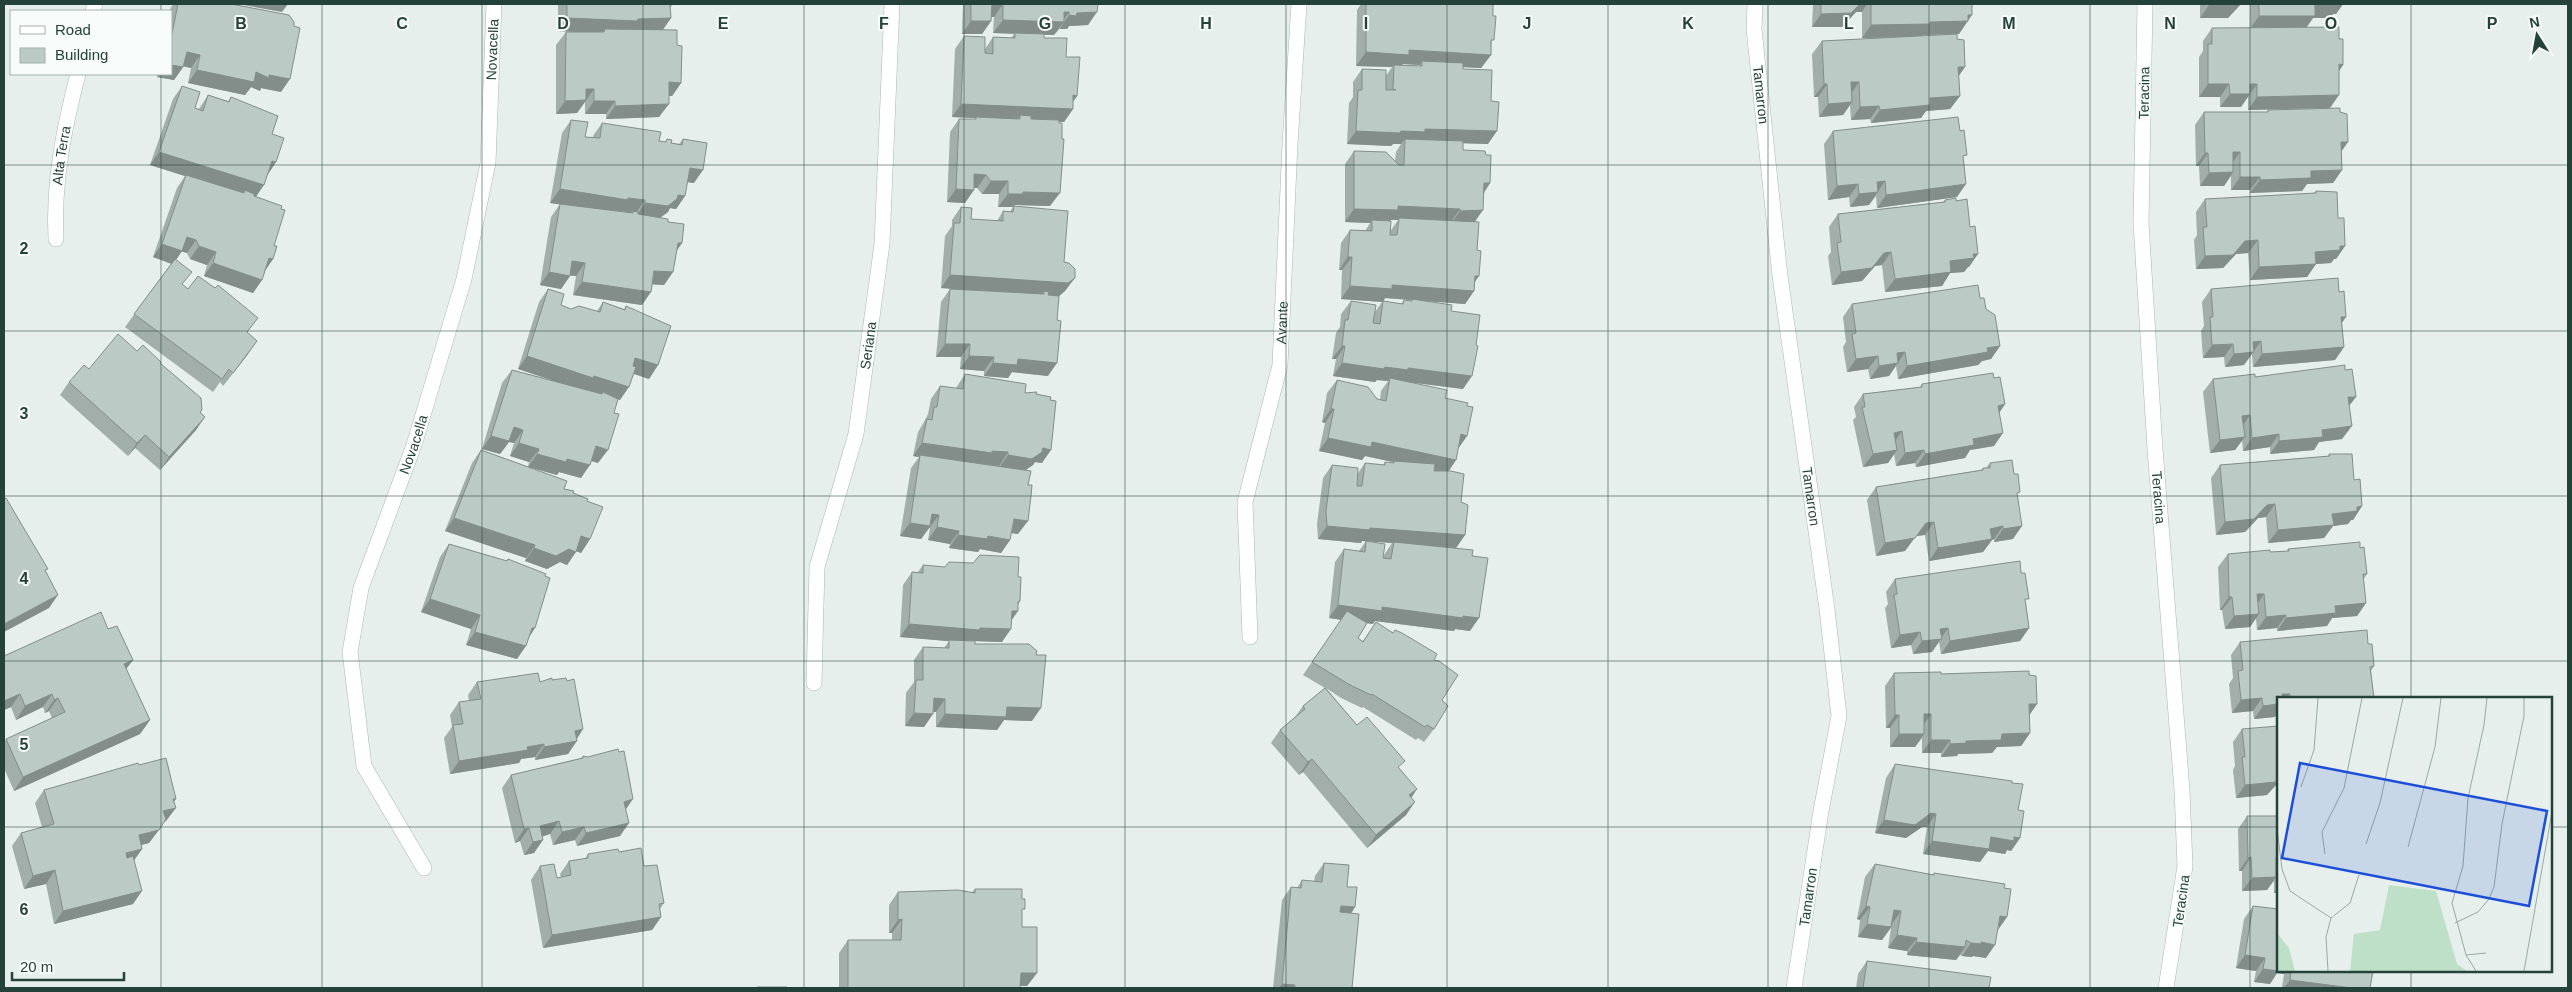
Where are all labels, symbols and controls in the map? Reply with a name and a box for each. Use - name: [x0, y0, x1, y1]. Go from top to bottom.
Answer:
- legend: [10, 10, 172, 75]
- north arrow: [2512, 10, 2562, 60]
- text: N: [2528, 13, 2541, 31]
- text: B: [235, 15, 247, 32]
- text: C: [396, 15, 408, 32]
- text: D: [557, 15, 569, 32]
- text: E: [718, 15, 729, 32]
- text: F: [879, 15, 889, 32]
- text: G: [1039, 15, 1051, 32]
- text: H: [1200, 15, 1212, 32]
- text: I: [1364, 15, 1368, 32]
- text: J: [1523, 15, 1531, 32]
- text: K: [1682, 15, 1694, 32]
- text: L: [1844, 15, 1854, 32]
- text: M: [2002, 15, 2016, 32]
- text: N: [2164, 15, 2176, 32]
- text: O: [2325, 15, 2337, 32]
- text: P: [2487, 15, 2498, 32]
- street label: Novacella: [483, 18, 501, 81]
- text: Road: [55, 21, 91, 38]
- text: Building: [55, 46, 108, 63]
- street label: Tamarron: [1750, 64, 1772, 125]
- street label: Teracina: [2136, 66, 2152, 120]
- street label: Alta Terra: [49, 124, 74, 186]
- text: 2: [20, 240, 29, 257]
- street label: Avante: [1273, 300, 1291, 345]
- street label: Seriana: [857, 320, 879, 370]
- text: 3: [20, 405, 29, 422]
- street label: Novacella: [396, 413, 431, 476]
- street label: Tamarron: [1799, 466, 1823, 527]
- street label: Teracina: [2149, 470, 2169, 525]
- text: 4: [20, 570, 29, 587]
- inset map: [2277, 697, 2552, 972]
- text: 5: [20, 736, 29, 753]
- street label: Tamarron: [1796, 867, 1820, 927]
- street label: Teracina: [2169, 873, 2193, 928]
- text: 6: [20, 901, 29, 918]
- scale bar: [12, 950, 125, 982]
- text: 20 m: [20, 958, 53, 975]

